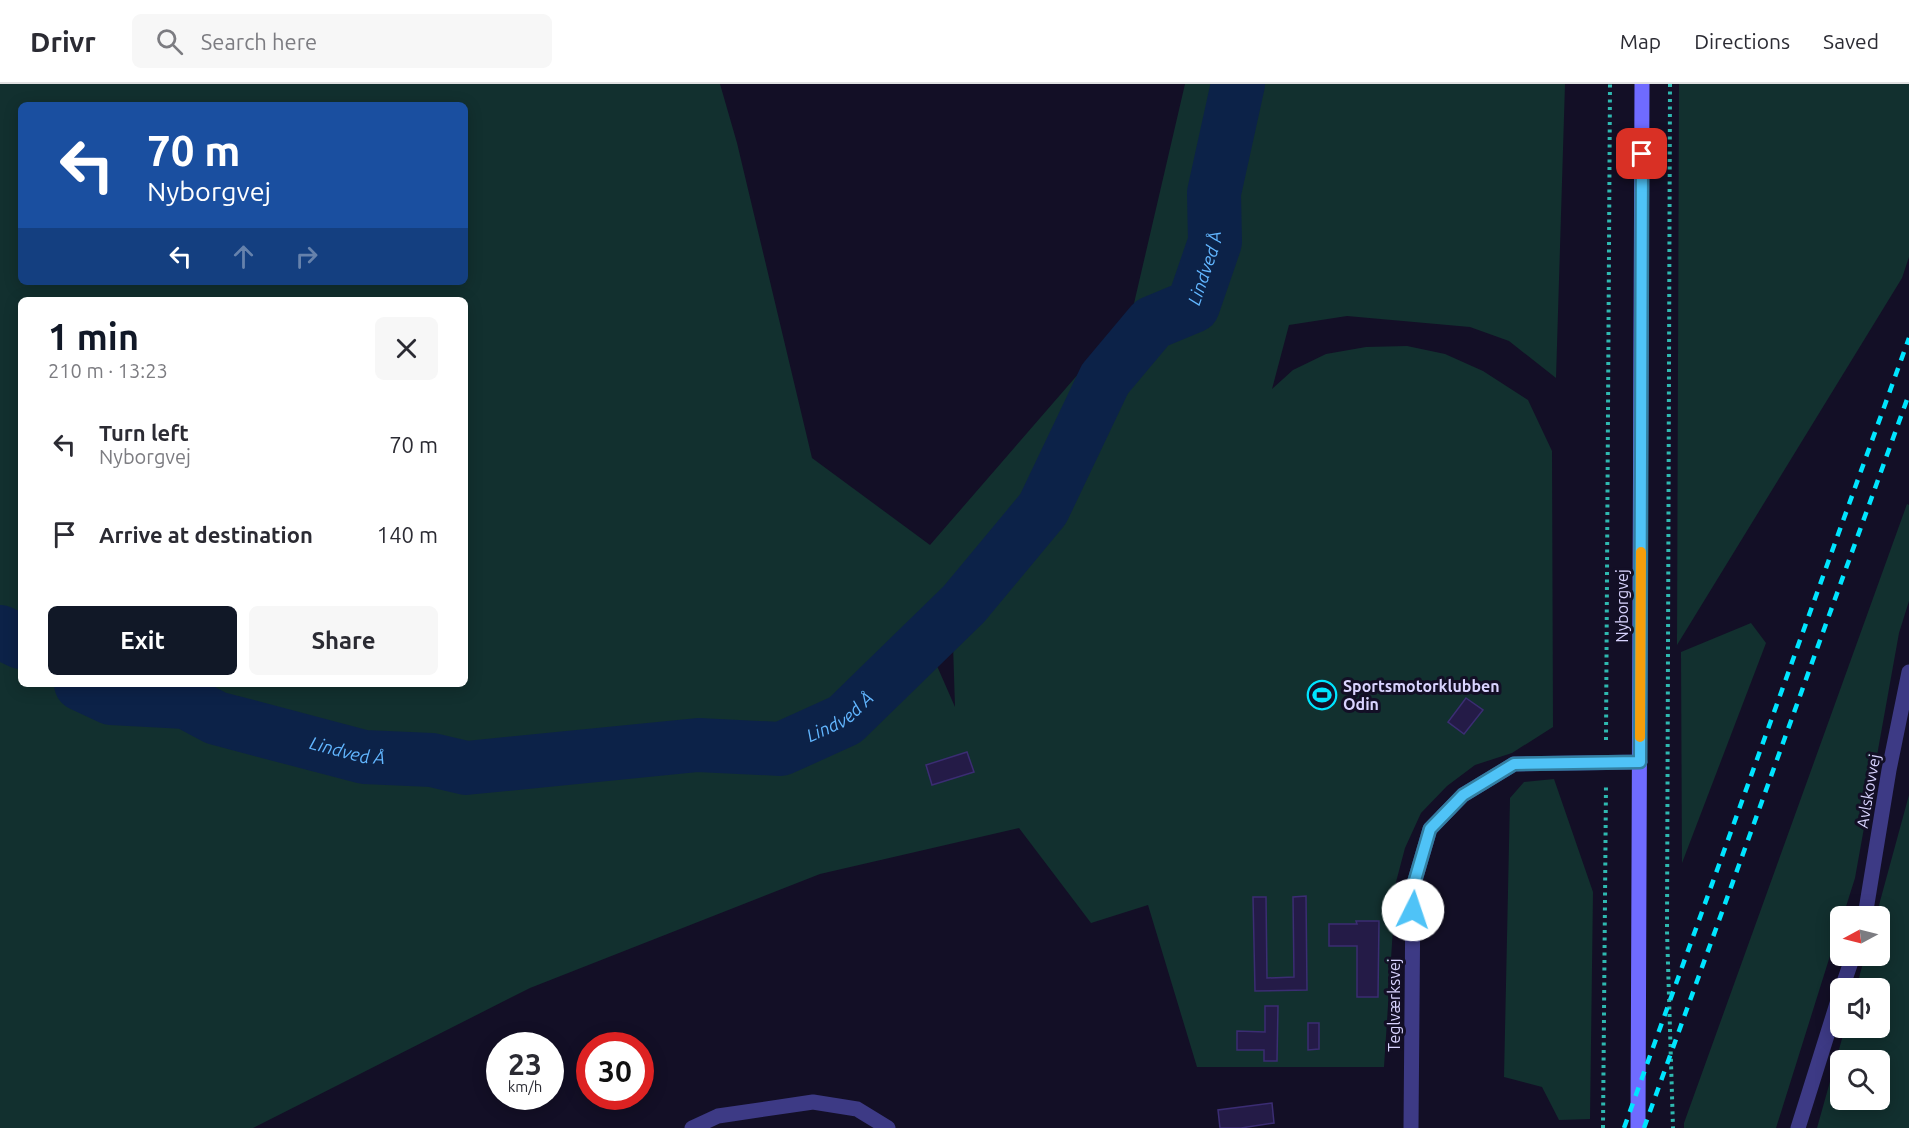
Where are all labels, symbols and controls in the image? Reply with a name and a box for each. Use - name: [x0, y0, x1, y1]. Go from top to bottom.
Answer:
- search box: [132, 14, 552, 68]
- icon: search: [153, 25, 186, 58]
- text: Drivr: [30, 26, 96, 57]
- text: Search here: [201, 29, 317, 54]
- text: Map: [1620, 29, 1661, 53]
- text: Directions: [1694, 29, 1790, 53]
- text: Saved: [1823, 29, 1879, 53]
- icon: left: [48, 126, 126, 204]
- text: 70 m: [147, 127, 241, 174]
- pin: [1616, 128, 1667, 179]
- icon: arrive: [1625, 137, 1658, 170]
- text: Nyborgvej: [147, 176, 271, 206]
- water label: Lindved Å: [1183, 231, 1224, 307]
- icon: left: [164, 240, 197, 273]
- icon: ahead: [227, 240, 260, 273]
- icon: right: [290, 240, 323, 273]
- text: 1 min: [48, 316, 139, 357]
- button: close: [375, 317, 438, 380]
- text: 210 m · 13:23: [48, 359, 168, 382]
- text: Turn left: [99, 420, 189, 445]
- icon: left: [48, 428, 81, 461]
- text: 70 m: [389, 432, 438, 457]
- text: Nyborgvej: [99, 445, 191, 468]
- icon: arrive: [48, 518, 81, 551]
- text: Arrive at destination: [99, 522, 313, 547]
- text: 140 m: [377, 522, 438, 547]
- street label: Nyborgvej: [1613, 569, 1631, 643]
- button: Exit: [48, 606, 237, 675]
- button: Share: [249, 606, 438, 675]
- place label: Sportsmotorklubben Odin: [1343, 677, 1500, 713]
- sports icon: Sportsmotorklubben Odin: [1306, 679, 1338, 711]
- water label: Lindved Å: [803, 687, 877, 745]
- water label: Lindved Å: [308, 732, 386, 767]
- street label: Avlskovvej: [1853, 753, 1883, 829]
- position arrow: [1381, 878, 1445, 942]
- north arrow: [1830, 906, 1890, 966]
- map controls: [1830, 906, 1890, 1110]
- street label: Teglværksvej: [1385, 958, 1403, 1052]
- button: sound: [1830, 978, 1890, 1038]
- speed limit sign: 30: [576, 1032, 654, 1110]
- text: 23: [508, 1047, 542, 1081]
- button: search: [1830, 1050, 1890, 1110]
- text: km/h: [508, 1078, 542, 1095]

